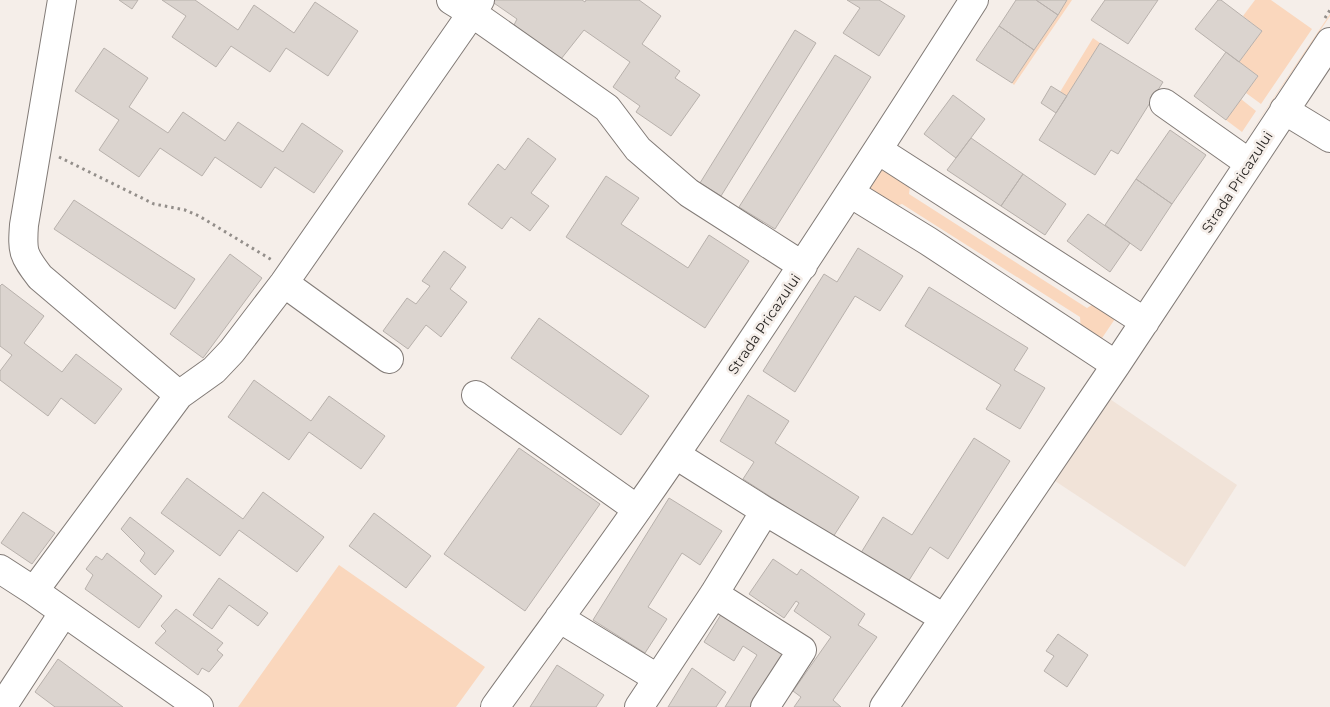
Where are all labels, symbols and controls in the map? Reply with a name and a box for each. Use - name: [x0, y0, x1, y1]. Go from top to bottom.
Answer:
- street label: Strada Pricazului: [1197, 128, 1277, 236]
- street label: Strada Pricazului: [724, 270, 804, 378]

